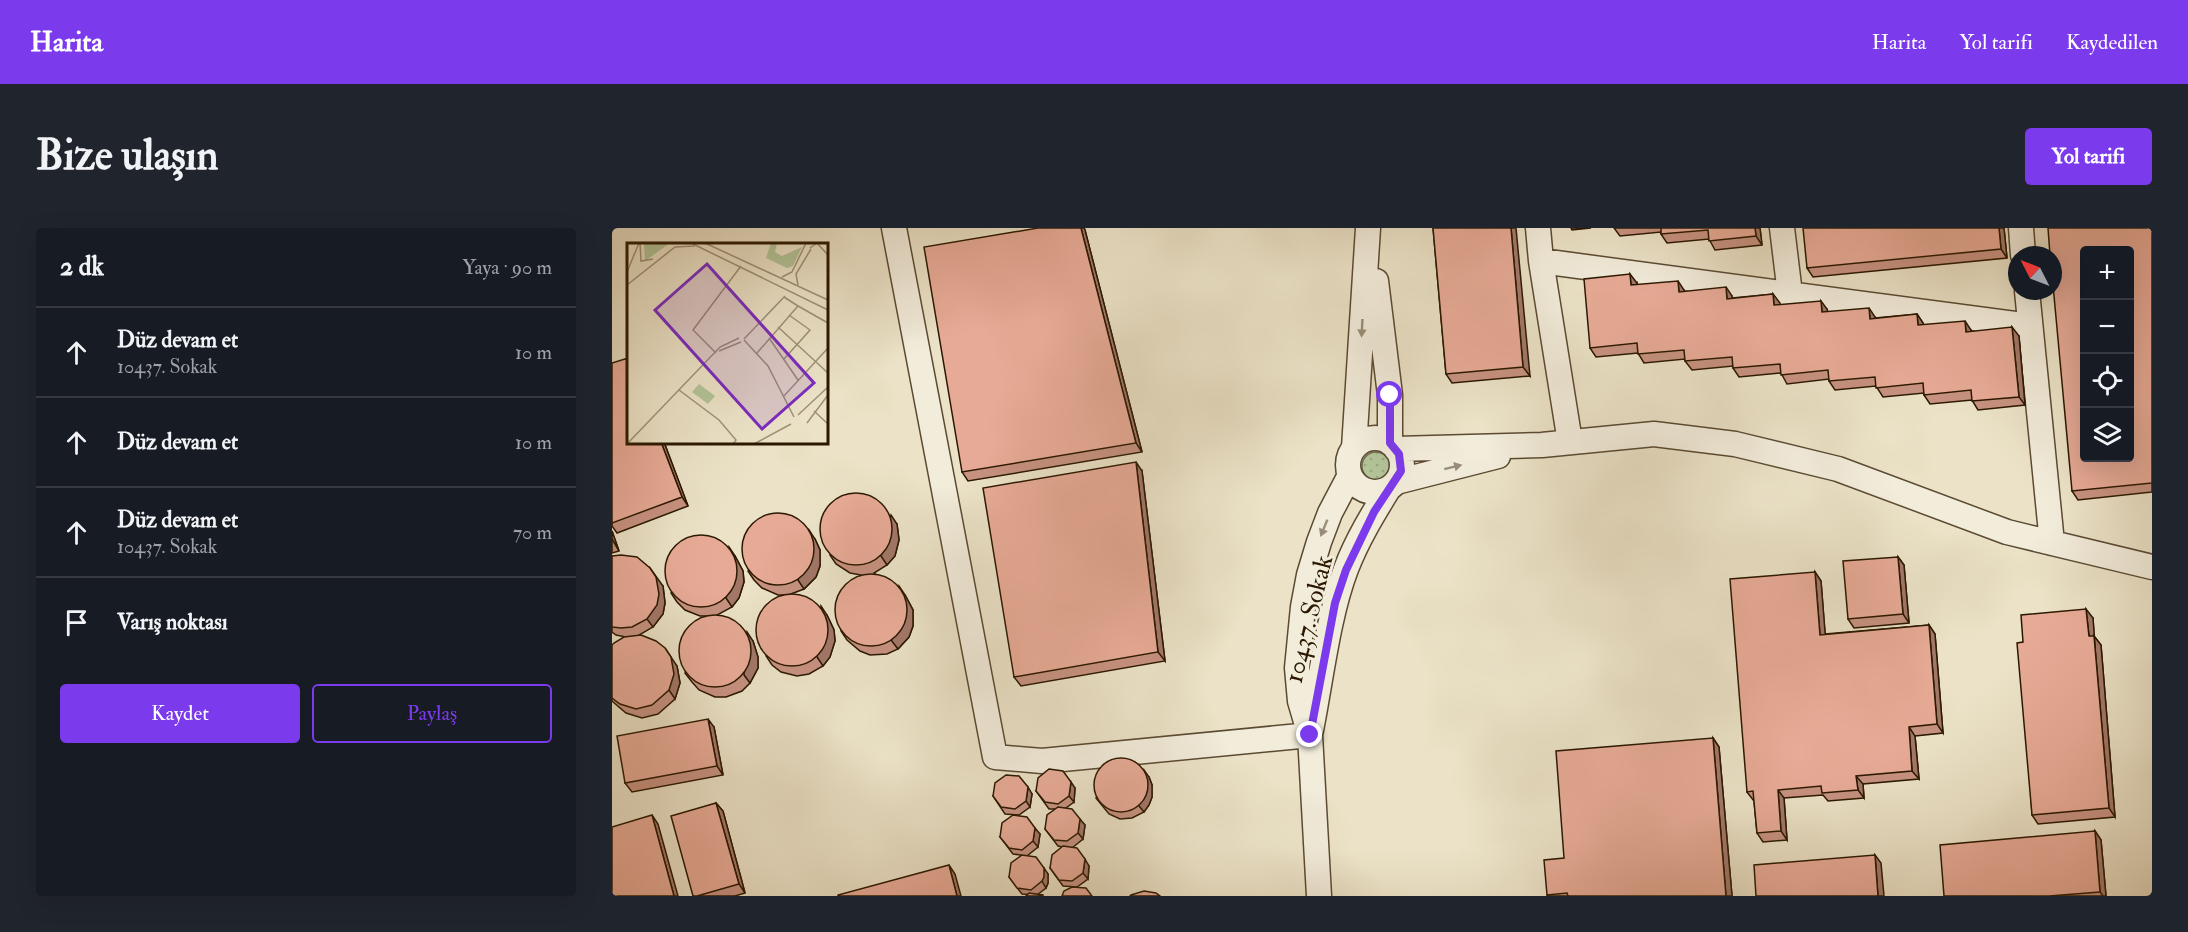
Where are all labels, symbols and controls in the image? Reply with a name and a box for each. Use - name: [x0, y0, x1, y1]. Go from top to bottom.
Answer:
- text: Harita: [30, 25, 103, 60]
- text: Harita: [1872, 29, 1926, 56]
- text: Yol tarifi: [1959, 29, 2033, 56]
- text: Kaydedilen: [2066, 29, 2158, 56]
- button: Yol tarifi: [2025, 128, 2152, 185]
- text: Bize ulaşın: [36, 130, 218, 182]
- inset map: [627, 243, 828, 444]
- north arrow: [2008, 246, 2062, 300]
- map controls: [2080, 246, 2134, 462]
- button: +: [2080, 246, 2134, 300]
- text: 2 dk: [60, 251, 104, 283]
- text: Yaya · 90 m: [462, 255, 552, 280]
- button: −: [2080, 300, 2134, 354]
- one-way arrow: [1358, 319, 1367, 338]
- text: Düz devam et: [117, 326, 238, 354]
- icon: ahead: [60, 336, 93, 369]
- text: 10 m: [515, 340, 552, 365]
- text: 10437. Sokak: [117, 354, 217, 379]
- button: locate: [2080, 354, 2134, 408]
- route start: [1376, 381, 1402, 407]
- button: layers: [2080, 408, 2134, 462]
- icon: ahead: [60, 426, 93, 459]
- text: Düz devam et: [117, 428, 238, 456]
- text: 10 m: [515, 430, 552, 455]
- one-way arrow: [1443, 462, 1462, 472]
- text: Düz devam et: [117, 506, 238, 534]
- icon: ahead: [60, 516, 93, 549]
- one-way arrow: [1319, 519, 1328, 537]
- text: 70 m: [513, 520, 552, 545]
- text: 10437. Sokak: [117, 534, 217, 559]
- street label: 10437. Sokak: [1278, 552, 1340, 686]
- icon: arrive: [60, 606, 93, 639]
- text: Varış noktası: [117, 608, 228, 636]
- button: Kaydet: [60, 684, 300, 743]
- button: Paylaş: [312, 684, 552, 743]
- route end: [1296, 721, 1322, 747]

